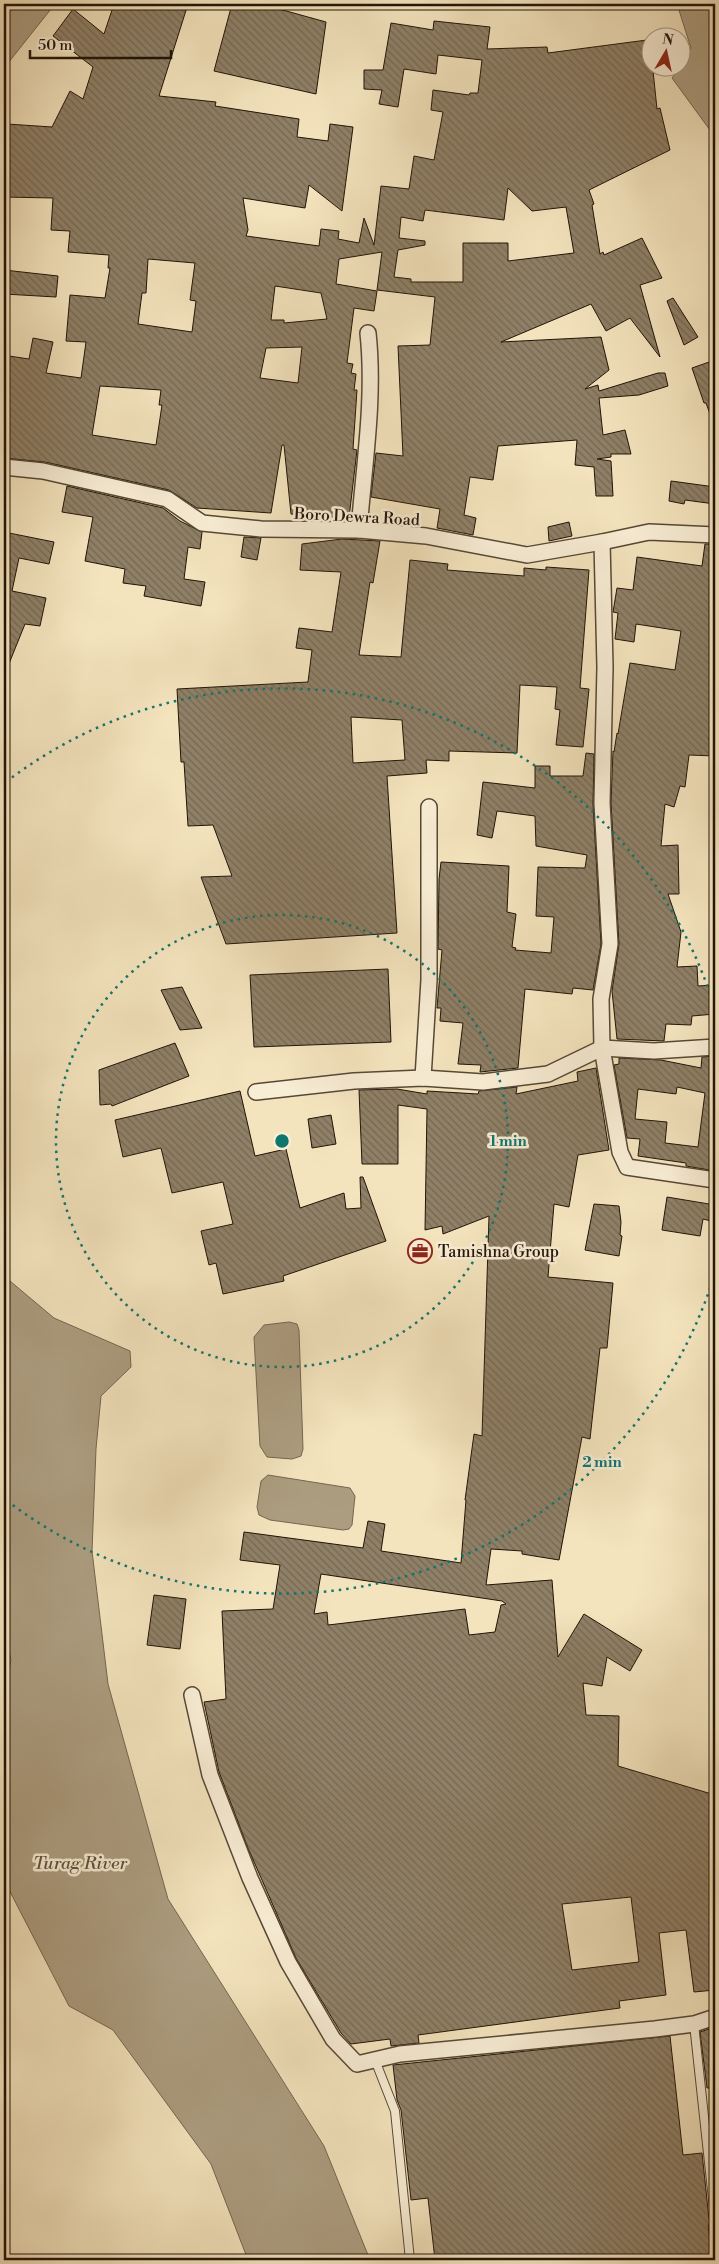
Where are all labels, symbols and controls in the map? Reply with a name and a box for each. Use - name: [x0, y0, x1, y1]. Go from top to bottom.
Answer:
- scale bar: [30, 28, 171, 60]
- north arrow: [642, 28, 692, 78]
- text: N: [661, 30, 675, 50]
- text: 50 m: [38, 36, 72, 55]
- street label: Boro Dewra Road: [292, 504, 420, 530]
- centre of rings: [273, 1132, 291, 1150]
- text: 1 min: [489, 1132, 527, 1151]
- office icon: Tamishna Group: [407, 1238, 433, 1264]
- place label: Tamishna Group: [438, 1242, 559, 1262]
- text: 2 min: [582, 1453, 622, 1472]
- water label: Turag River: [33, 1852, 127, 1875]

